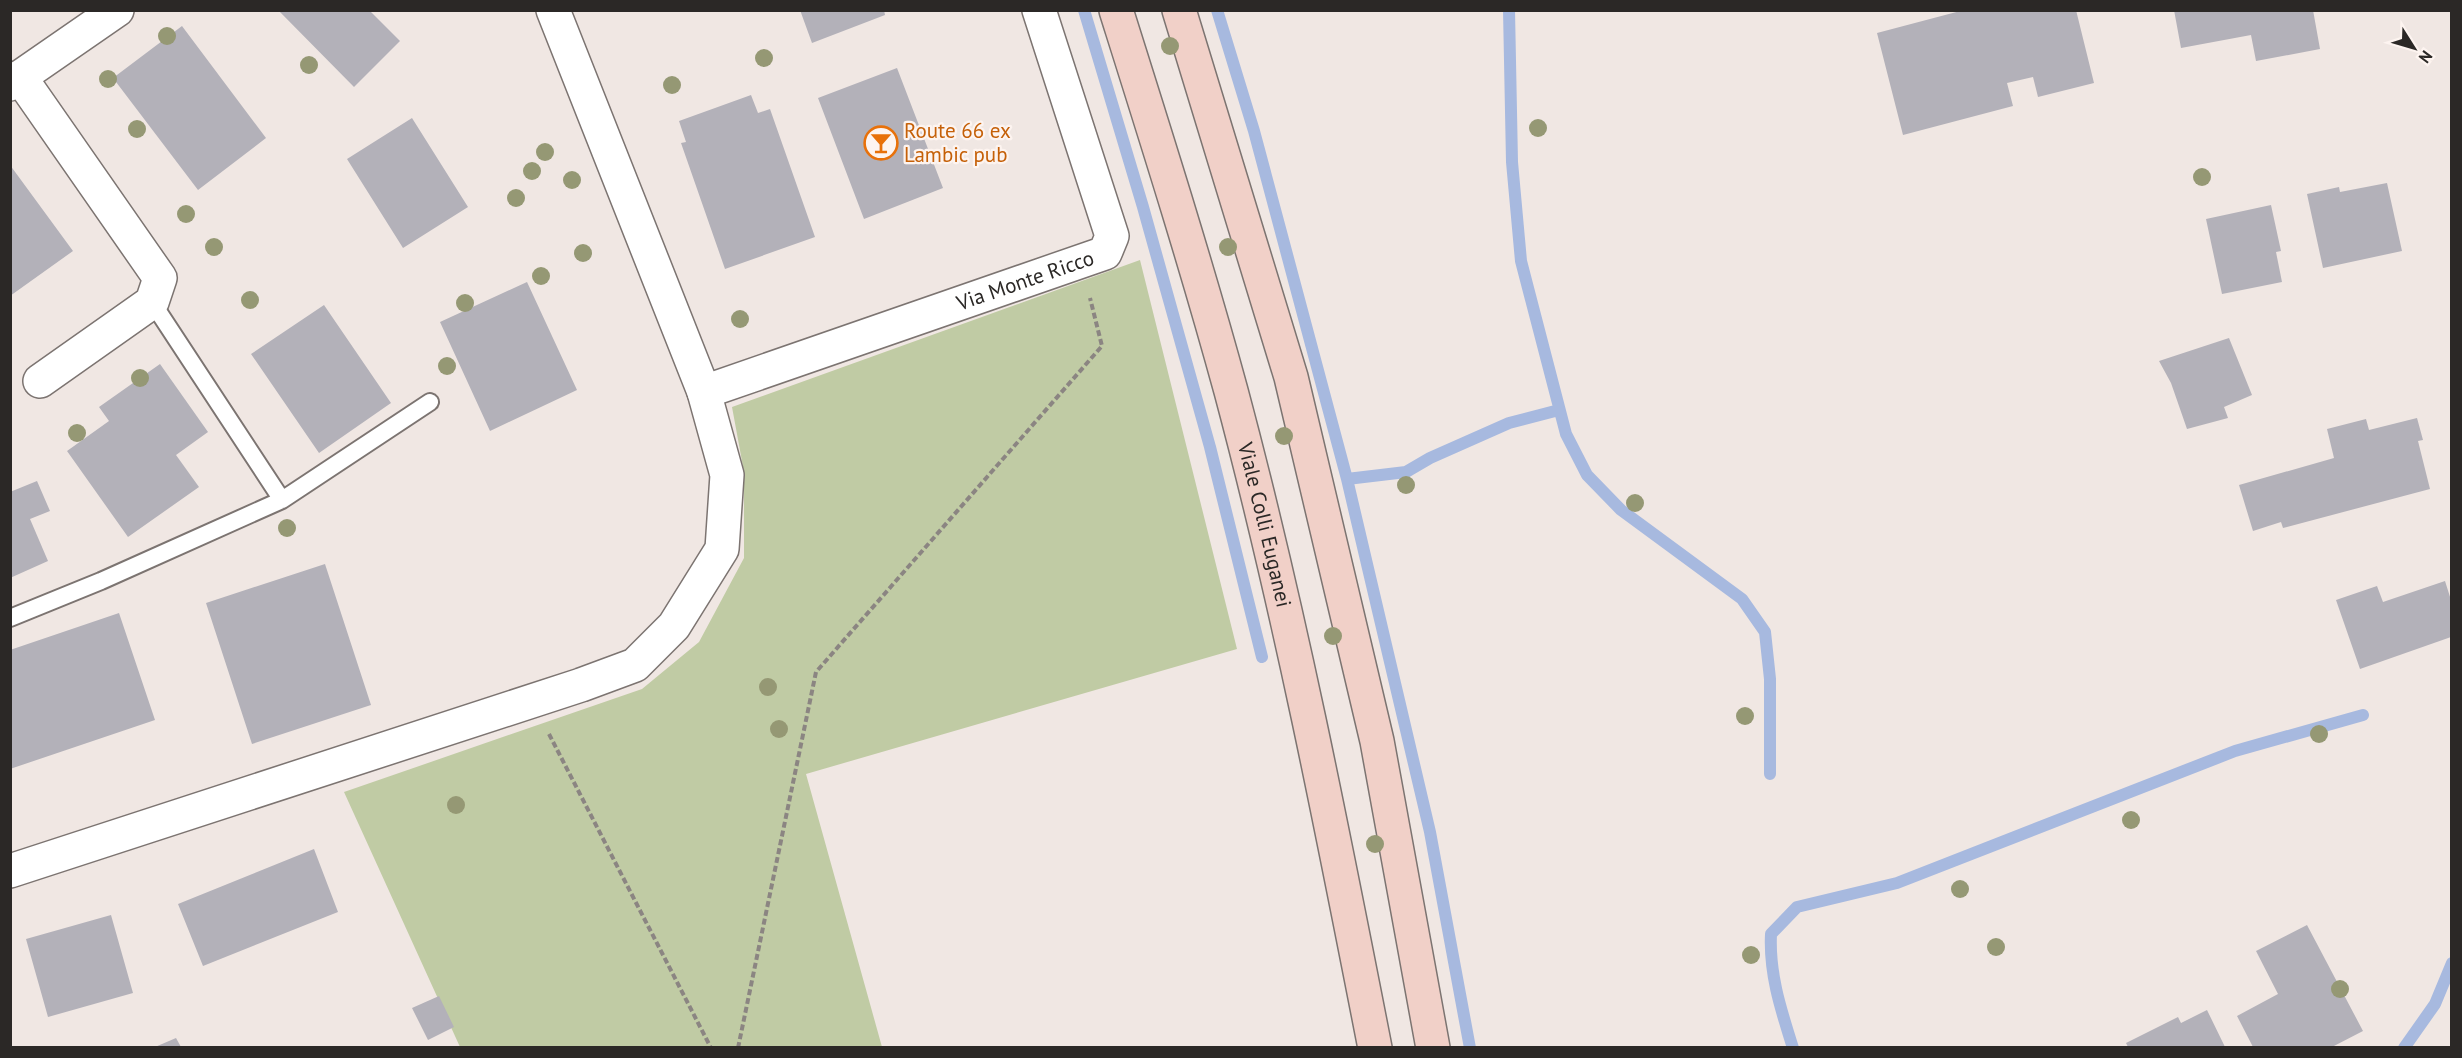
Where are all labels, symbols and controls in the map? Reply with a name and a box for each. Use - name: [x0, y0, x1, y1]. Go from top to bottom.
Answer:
- north arrow: [2384, 18, 2444, 78]
- text: N: [2415, 47, 2437, 67]
- place label: Route 66 ex Lambic pub: [904, 117, 1011, 168]
- bar icon: Route 66 ex Lambic pub: [863, 125, 899, 161]
- street label: Via Monte Ricco: [952, 244, 1097, 317]
- street label: Viale Colli Euganei: [1232, 439, 1298, 610]

